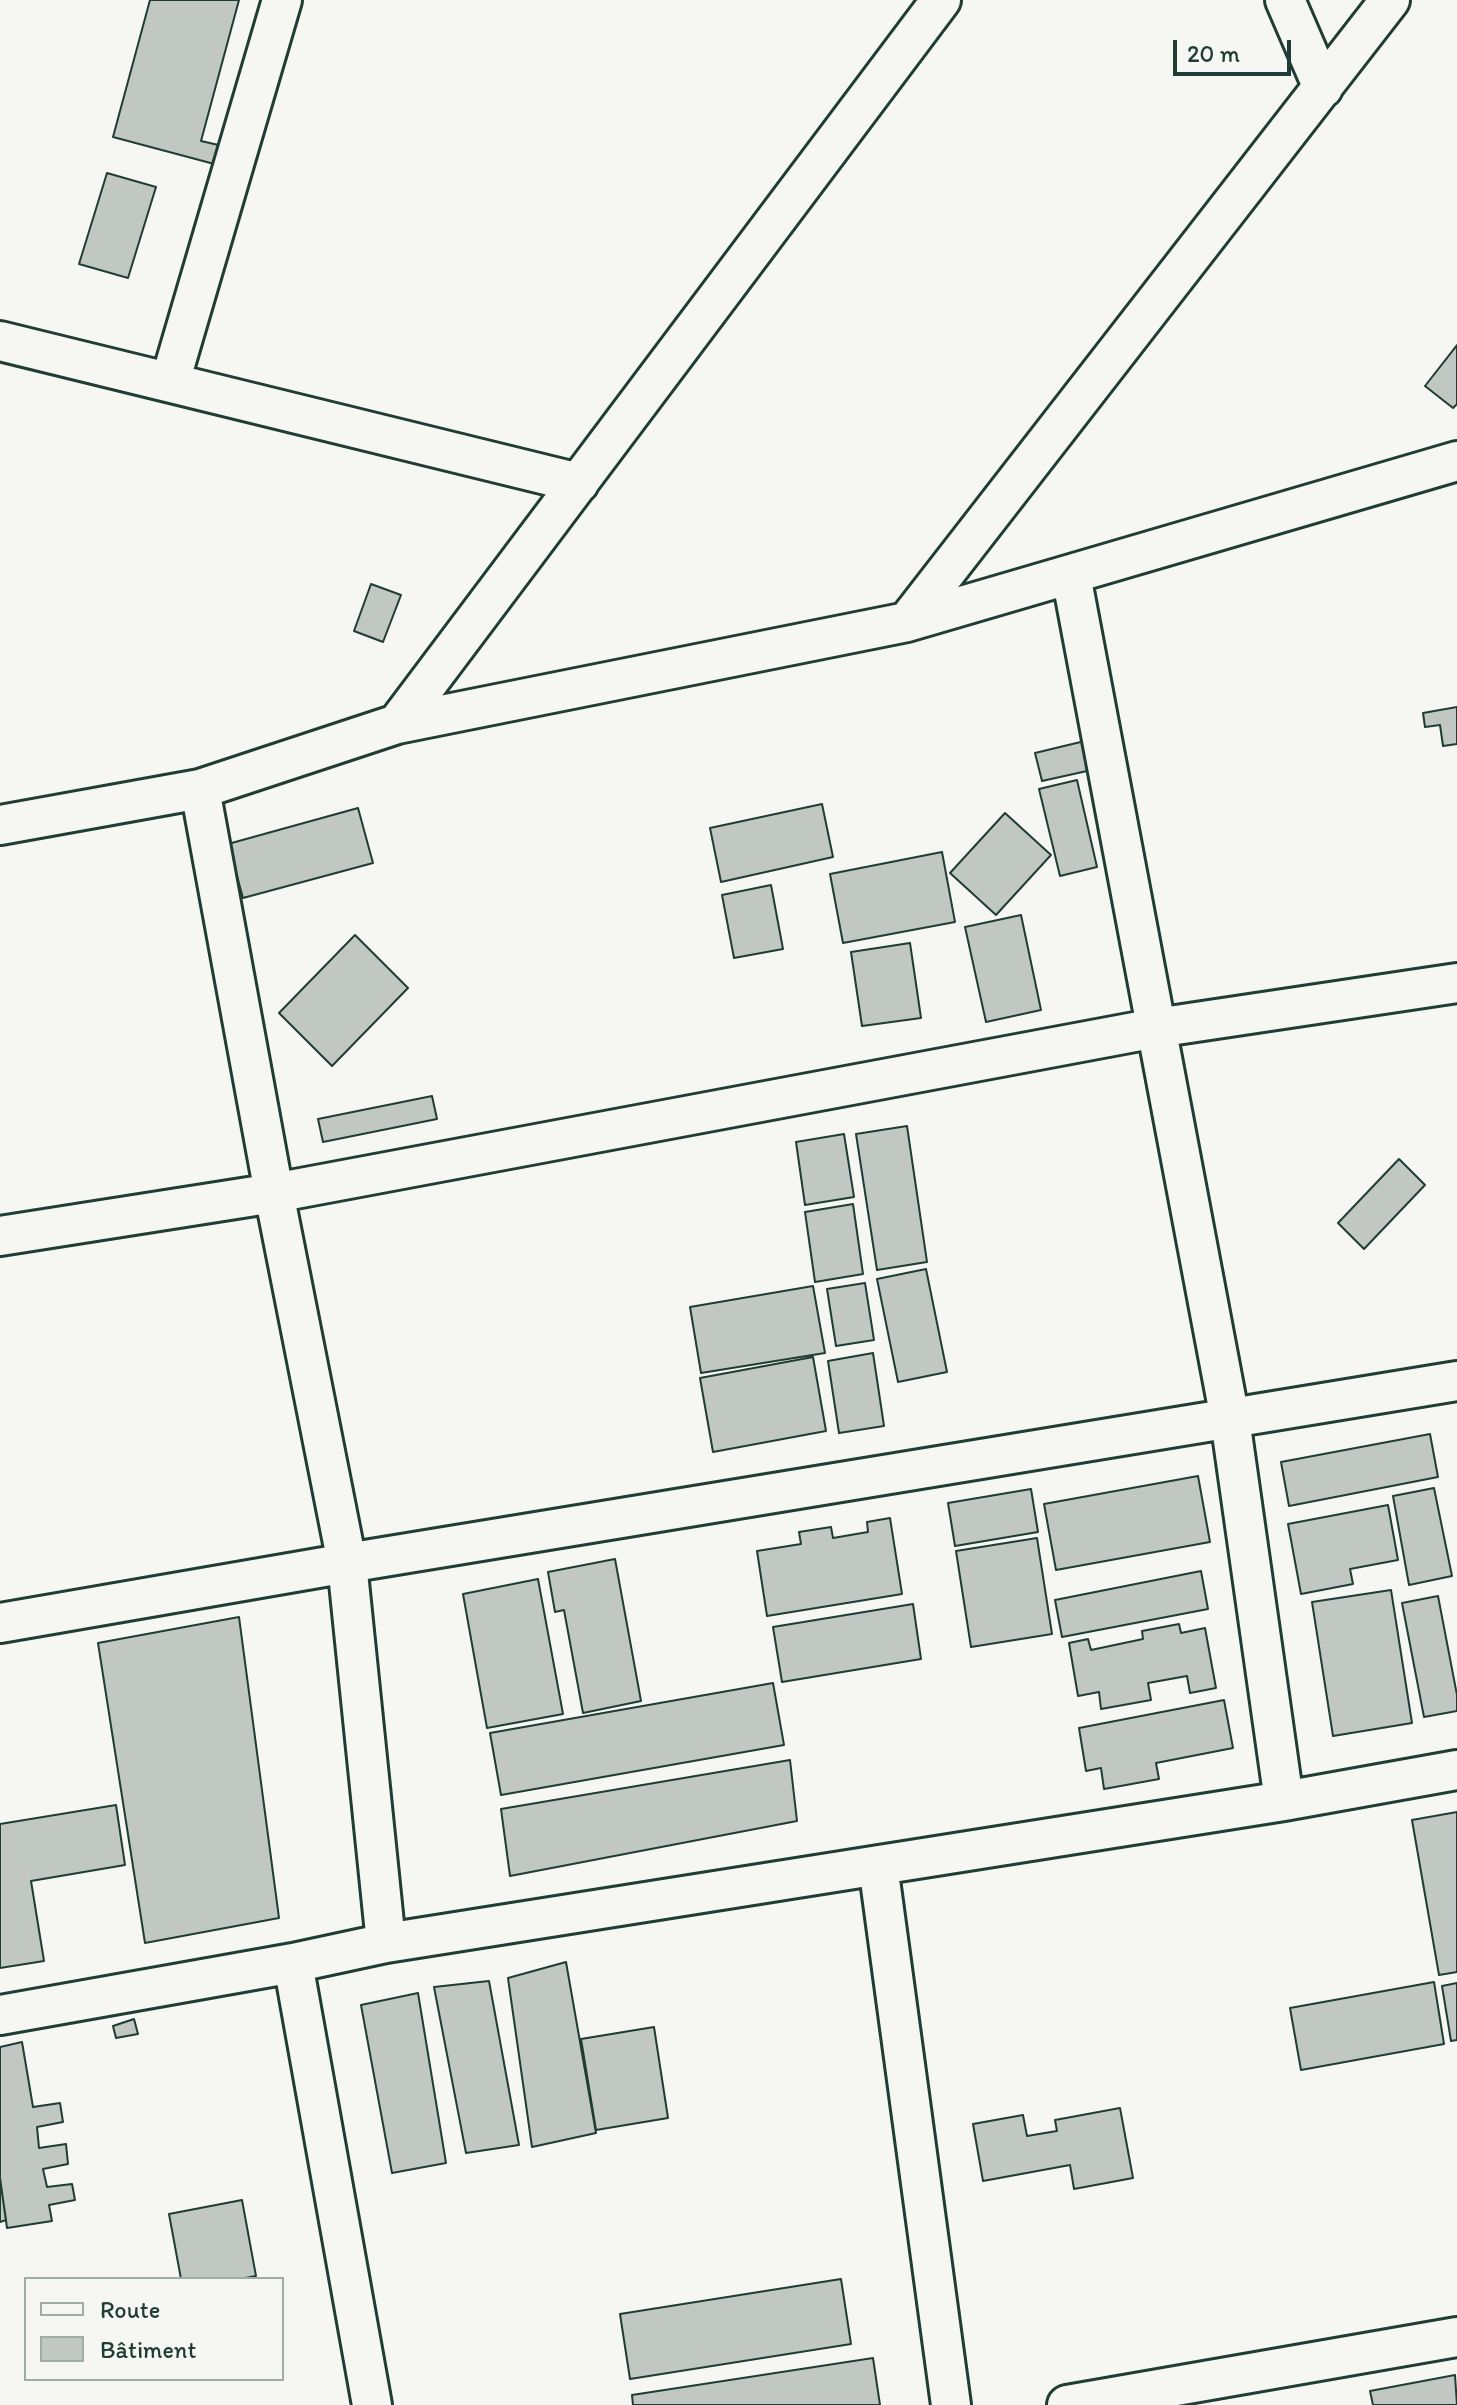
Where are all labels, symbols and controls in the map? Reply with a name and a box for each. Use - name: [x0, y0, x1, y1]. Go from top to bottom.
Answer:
- scale bar: [1177, 24, 1295, 74]
- text: 20 m: [1187, 39, 1240, 68]
- legend: [24, 2277, 284, 2381]
- text: Route: [100, 2295, 160, 2324]
- text: Bâtiment: [100, 2335, 196, 2364]

